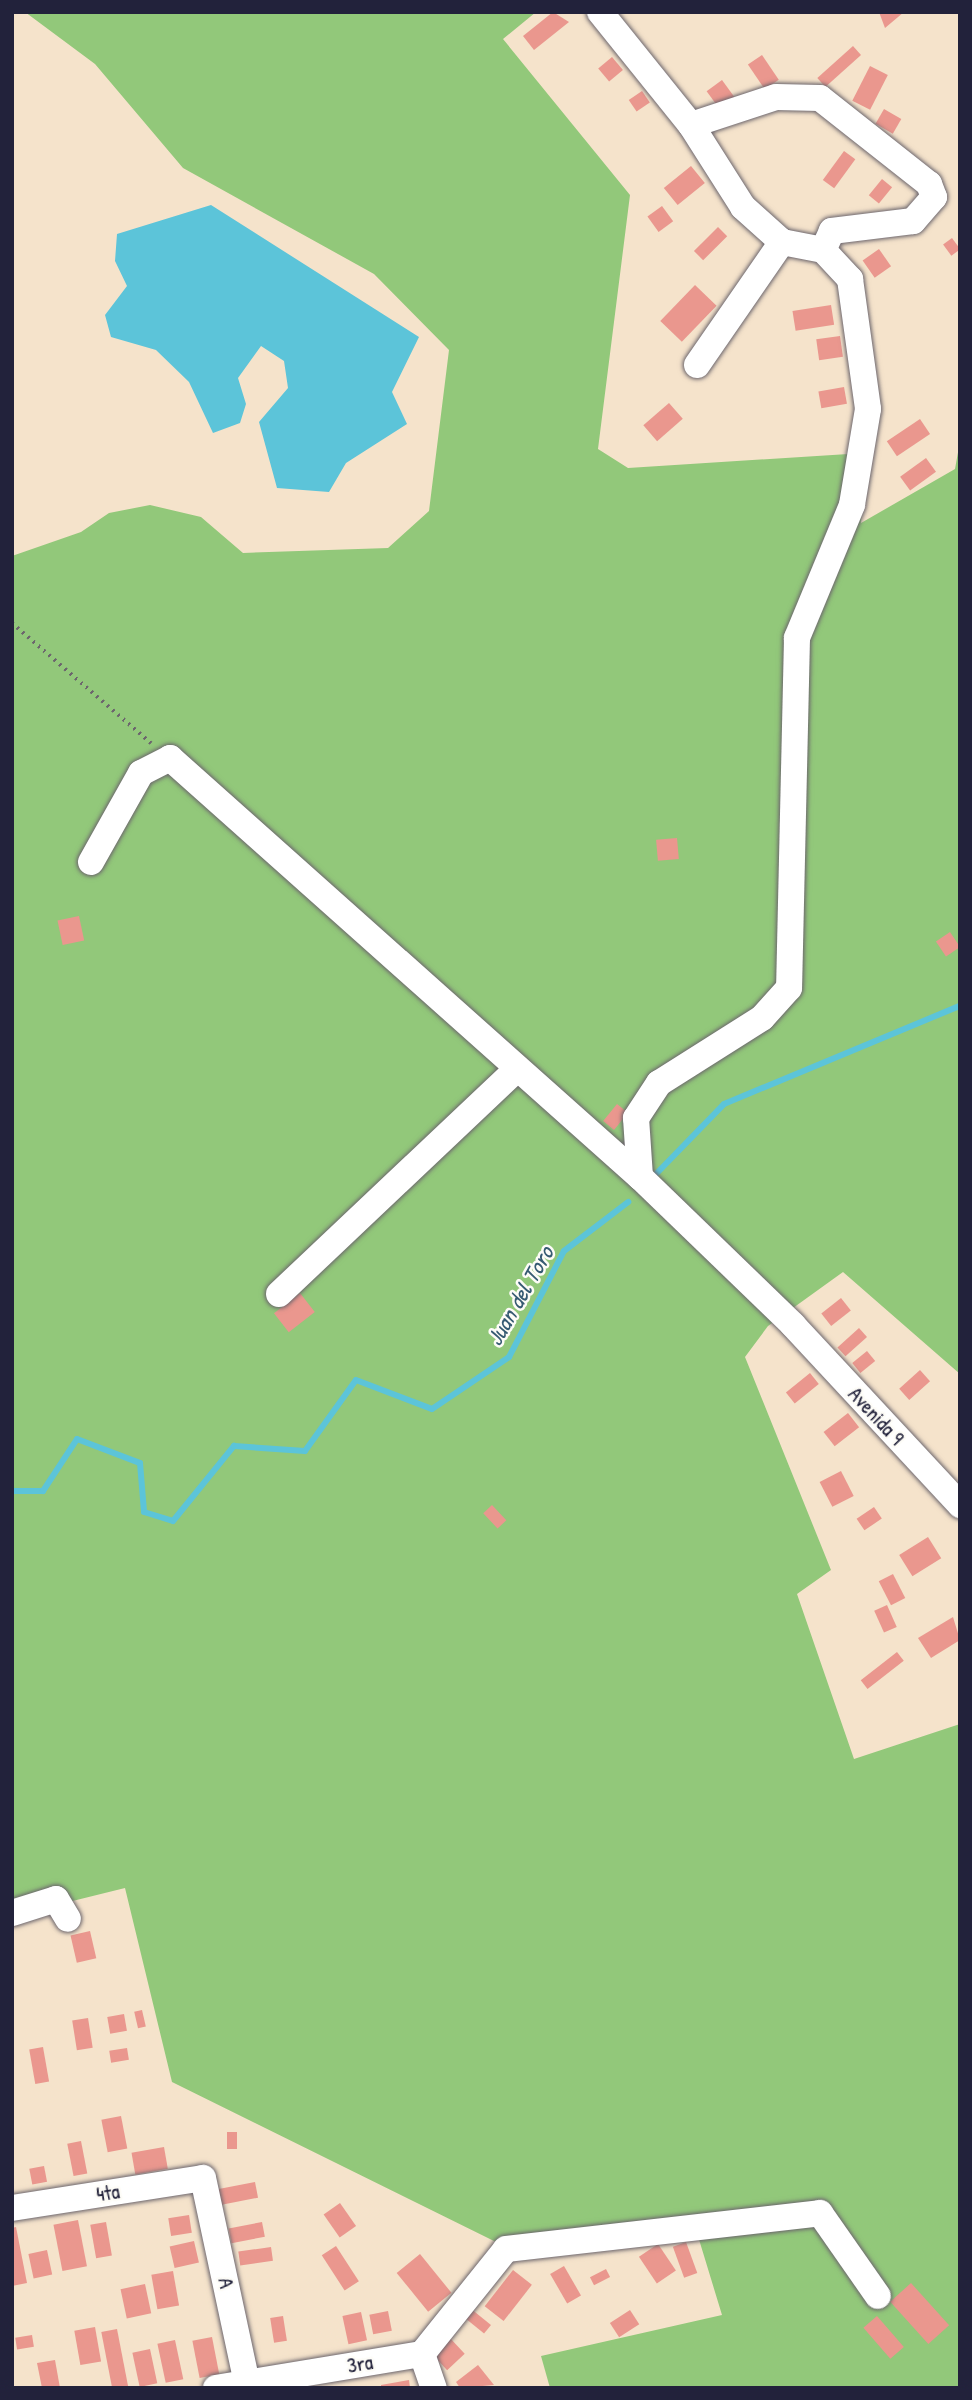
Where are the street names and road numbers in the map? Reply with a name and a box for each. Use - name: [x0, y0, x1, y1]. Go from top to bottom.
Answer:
- street label: Avenida 9: [843, 1382, 909, 1450]
- street label: 4ta: [95, 2179, 121, 2207]
- street label: A: [213, 2275, 239, 2291]
- street label: 3ra: [345, 2350, 375, 2378]

